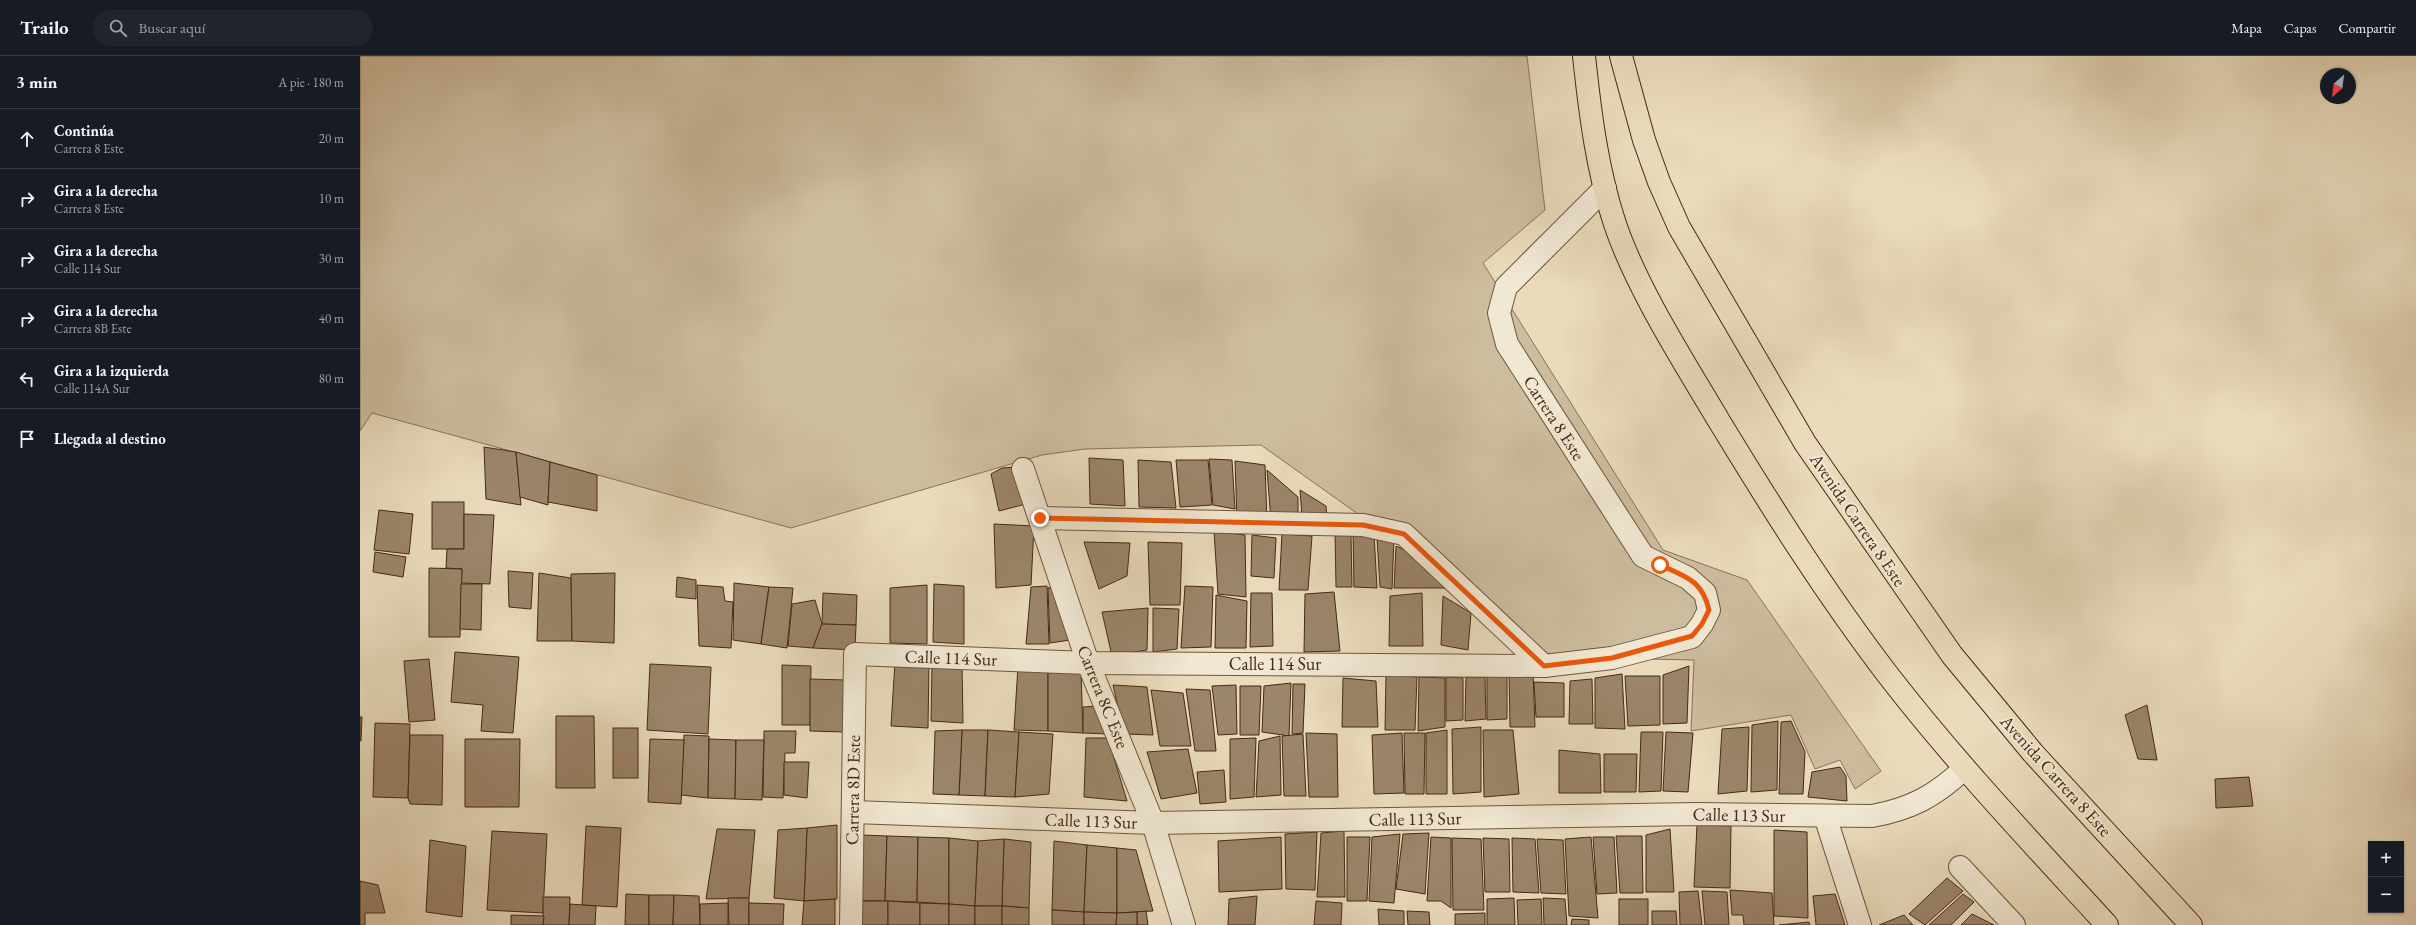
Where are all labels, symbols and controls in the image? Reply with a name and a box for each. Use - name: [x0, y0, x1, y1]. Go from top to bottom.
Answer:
- search box: [93, 10, 373, 46]
- text: Trailo: [20, 15, 69, 40]
- icon: search: [107, 17, 129, 39]
- text: Buscar aquí: [139, 18, 205, 37]
- text: Mapa: [2231, 19, 2262, 37]
- text: Capas: [2284, 19, 2316, 37]
- text: Compartir: [2338, 19, 2396, 37]
- north arrow: [2320, 68, 2356, 104]
- text: 3 min: [16, 71, 57, 93]
- text: A pie · 180 m: [278, 74, 344, 91]
- text: Continúa: [54, 121, 114, 140]
- icon: ahead: [16, 128, 38, 150]
- text: 20 m: [319, 130, 344, 147]
- text: Carrera 8 Este: [54, 140, 124, 157]
- text: Gira a la derecha: [54, 181, 158, 200]
- icon: right: [16, 188, 38, 210]
- text: 10 m: [319, 190, 344, 207]
- text: Carrera 8 Este: [54, 200, 124, 217]
- text: Gira a la derecha: [54, 241, 158, 260]
- icon: right: [16, 248, 38, 270]
- text: 30 m: [319, 250, 344, 267]
- text: Calle 114 Sur: [54, 260, 121, 277]
- text: Gira a la derecha: [54, 301, 158, 320]
- icon: right: [16, 308, 38, 330]
- text: 40 m: [319, 310, 344, 327]
- text: Carrera 8B Este: [54, 320, 131, 337]
- text: Gira a la izquierda: [54, 361, 169, 380]
- icon: left: [16, 368, 38, 390]
- text: 80 m: [319, 370, 344, 387]
- street label: Carrera 8 Este: [1518, 371, 1590, 465]
- text: Calle 114A Sur: [54, 380, 130, 397]
- icon: arrive: [16, 428, 38, 450]
- text: Llegada al destino: [54, 429, 166, 448]
- street label: Avenida Carrera 8 Este: [1805, 448, 1912, 591]
- route end: [1031, 509, 1049, 527]
- route start: [1651, 556, 1669, 574]
- street label: Carrera 8C Este: [1072, 642, 1135, 752]
- street label: Calle 114 Sur: [904, 644, 998, 671]
- street label: Calle 114 Sur: [1229, 652, 1321, 675]
- street label: Avenida Carrera 8 Este: [1995, 709, 2117, 841]
- street label: Carrera 8D Este: [840, 735, 865, 845]
- street label: Calle 113 Sur: [1693, 802, 1786, 827]
- street label: Calle 113 Sur: [1368, 806, 1461, 831]
- street label: Calle 113 Sur: [1044, 807, 1138, 834]
- map controls: [2368, 841, 2404, 913]
- button: +: [2368, 841, 2404, 877]
- button: −: [2368, 877, 2404, 913]

